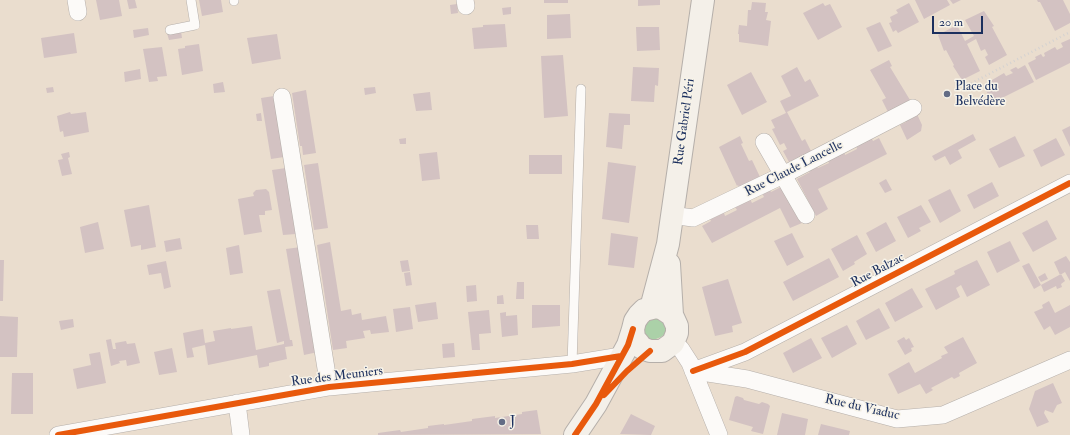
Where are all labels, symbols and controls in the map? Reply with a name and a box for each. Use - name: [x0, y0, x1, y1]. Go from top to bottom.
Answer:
- scale bar: [934, 8, 985, 34]
- text: 20 m: [939, 15, 963, 30]
- street label: Rue Gabriel Péri: [671, 78, 699, 166]
- place label: Place du Belvédère: [955, 79, 1005, 110]
- marker: Place du Belvédère: [942, 89, 952, 99]
- street label: Rue Claude Lancelle: [742, 138, 846, 200]
- street label: Rue Balzac: [849, 250, 907, 292]
- street label: Rue des Meuniers: [290, 364, 384, 390]
- street label: Rue du Viaduc: [823, 392, 901, 424]
- place label: J: [510, 414, 515, 430]
- marker: J: [497, 417, 507, 427]

